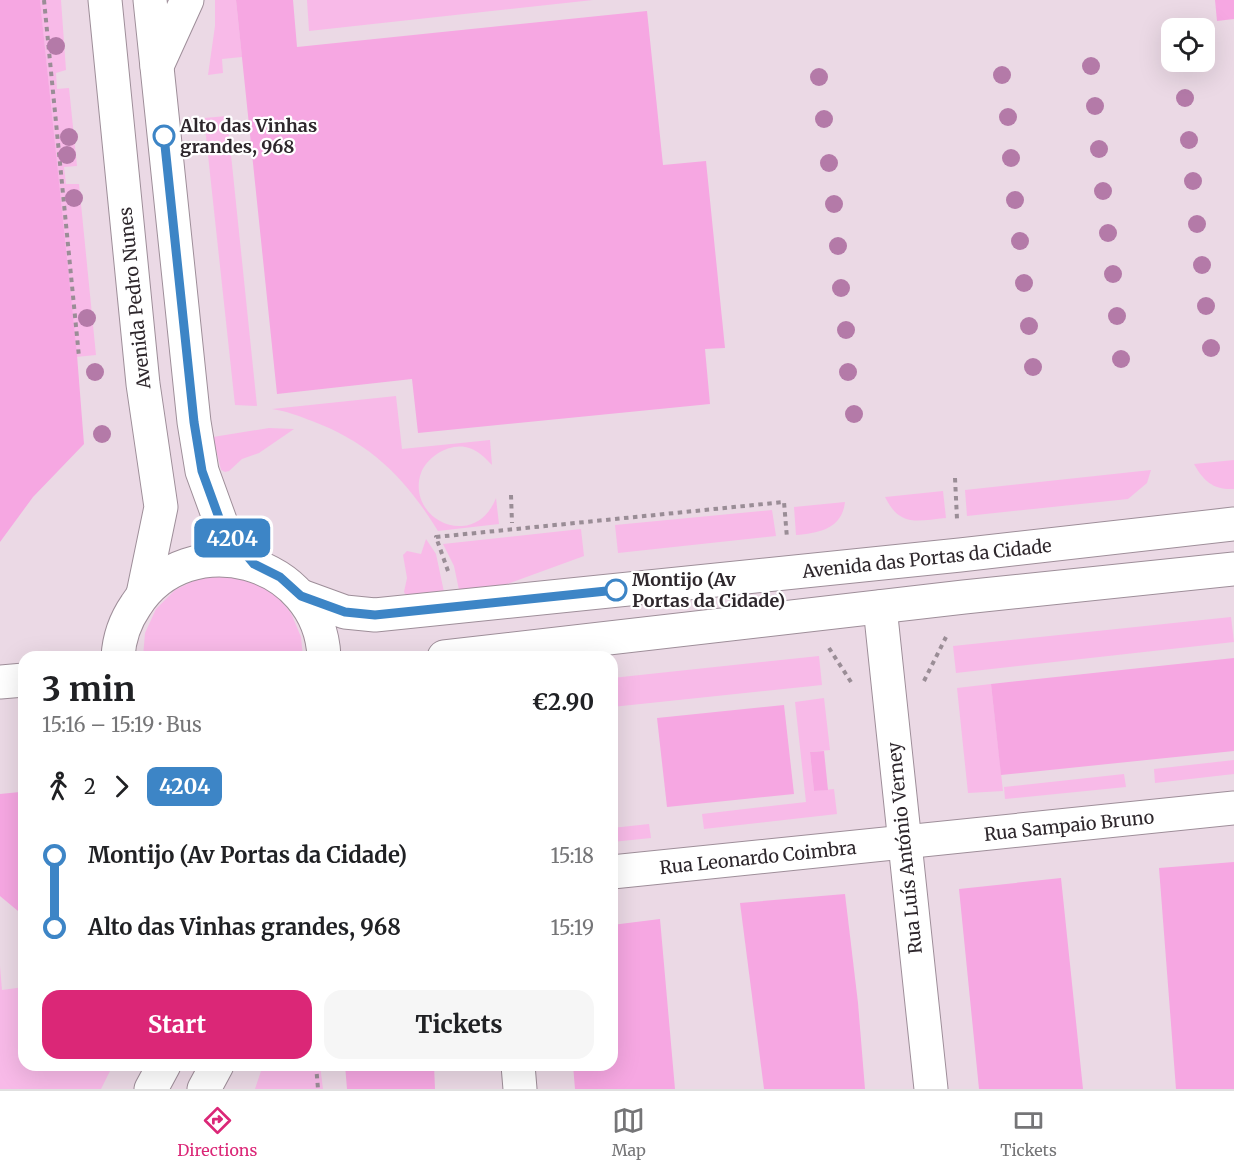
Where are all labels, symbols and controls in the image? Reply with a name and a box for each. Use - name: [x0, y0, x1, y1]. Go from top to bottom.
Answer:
- map controls: [1161, 18, 1215, 72]
- button: locate: [1161, 18, 1215, 72]
- place label: Alto das Vinhas grandes, 968: [179, 114, 317, 158]
- marker: Alto das Vinhas grandes, 968: [153, 125, 175, 147]
- street label: Avenida Pedro Nunes: [113, 206, 156, 391]
- line badge: 4204: [190, 518, 274, 558]
- text: 4204: [206, 525, 258, 552]
- street label: Avenida das Portas da Cidade: [800, 534, 1053, 583]
- place label: Montijo (Av Portas da Cidade): [632, 568, 785, 612]
- marker: Montijo (Av Portas da Cidade): [605, 579, 627, 601]
- text: 3 min: [42, 669, 135, 710]
- text: €2.90: [532, 688, 594, 716]
- text: 15:16 – 15:19 · Bus: [42, 712, 202, 737]
- street label: Rua Luís António Verney: [882, 741, 927, 955]
- icon: walk: [42, 770, 75, 803]
- icon: forward: [105, 770, 138, 803]
- text: 4204: [159, 773, 210, 800]
- text: 2: [84, 774, 96, 799]
- street label: Rua Sampaio Bruno: [983, 805, 1155, 846]
- street label: Rua Leonardo Coimbra: [658, 836, 858, 879]
- text: Montijo (Av Portas da Cidade): [88, 841, 407, 869]
- text: 15:18: [550, 843, 594, 868]
- text: Alto das Vinhas grandes, 968: [88, 913, 401, 941]
- text: 15:19: [551, 915, 594, 940]
- button: Start: [42, 990, 312, 1059]
- button: Tickets: [324, 990, 594, 1059]
- tab: Directions: [177, 1104, 257, 1160]
- tab: Map: [612, 1104, 646, 1160]
- tab: Tickets: [1000, 1104, 1057, 1160]

